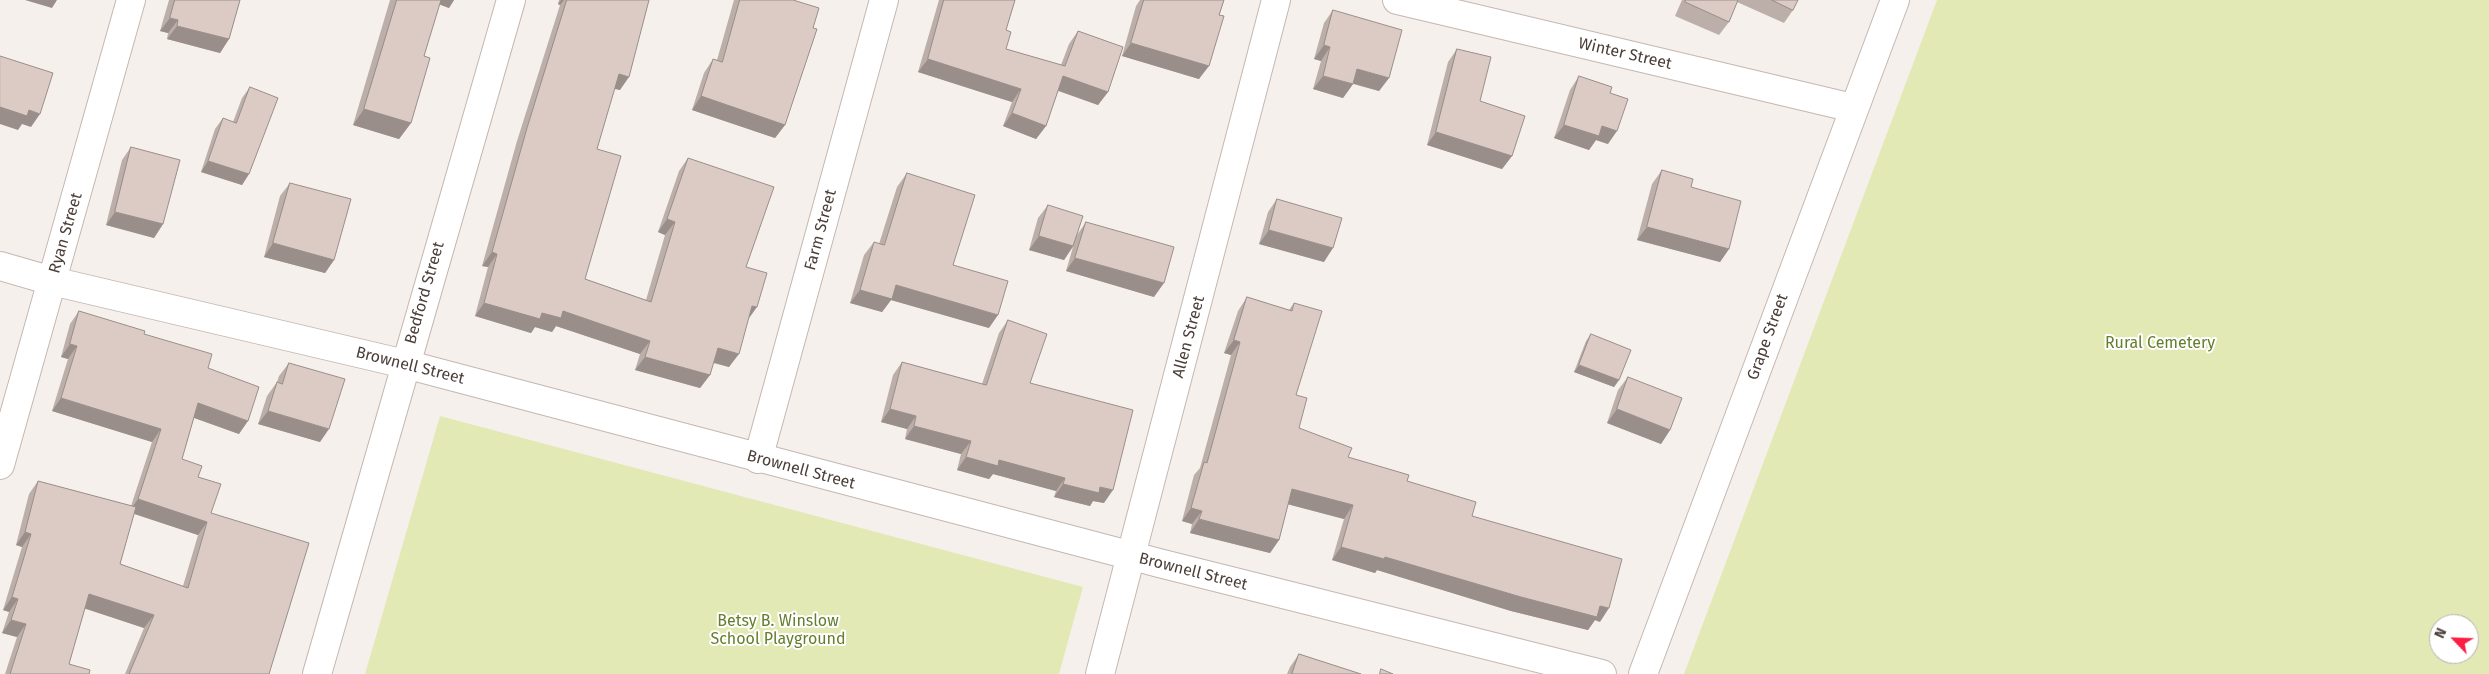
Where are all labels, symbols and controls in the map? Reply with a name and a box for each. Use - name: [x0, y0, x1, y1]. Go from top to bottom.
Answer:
- street label: Winter Street: [1576, 34, 1674, 74]
- street label: Farm Street: [801, 187, 841, 273]
- street label: Ryan Street: [45, 190, 87, 276]
- street label: Bedford Street: [401, 240, 449, 346]
- street label: Grape Street: [1744, 291, 1792, 383]
- street label: Allen Street: [1169, 294, 1209, 380]
- park label: Rural Cemetery: [2105, 334, 2215, 354]
- street label: Brownell Street: [354, 343, 466, 389]
- street label: Brownell Street: [745, 446, 857, 494]
- street label: Brownell Street: [1137, 549, 1249, 595]
- park label: Betsy B. Winslow School Playground: [710, 612, 846, 650]
- north arrow: [2429, 614, 2479, 664]
- text: N: [2431, 625, 2450, 641]

